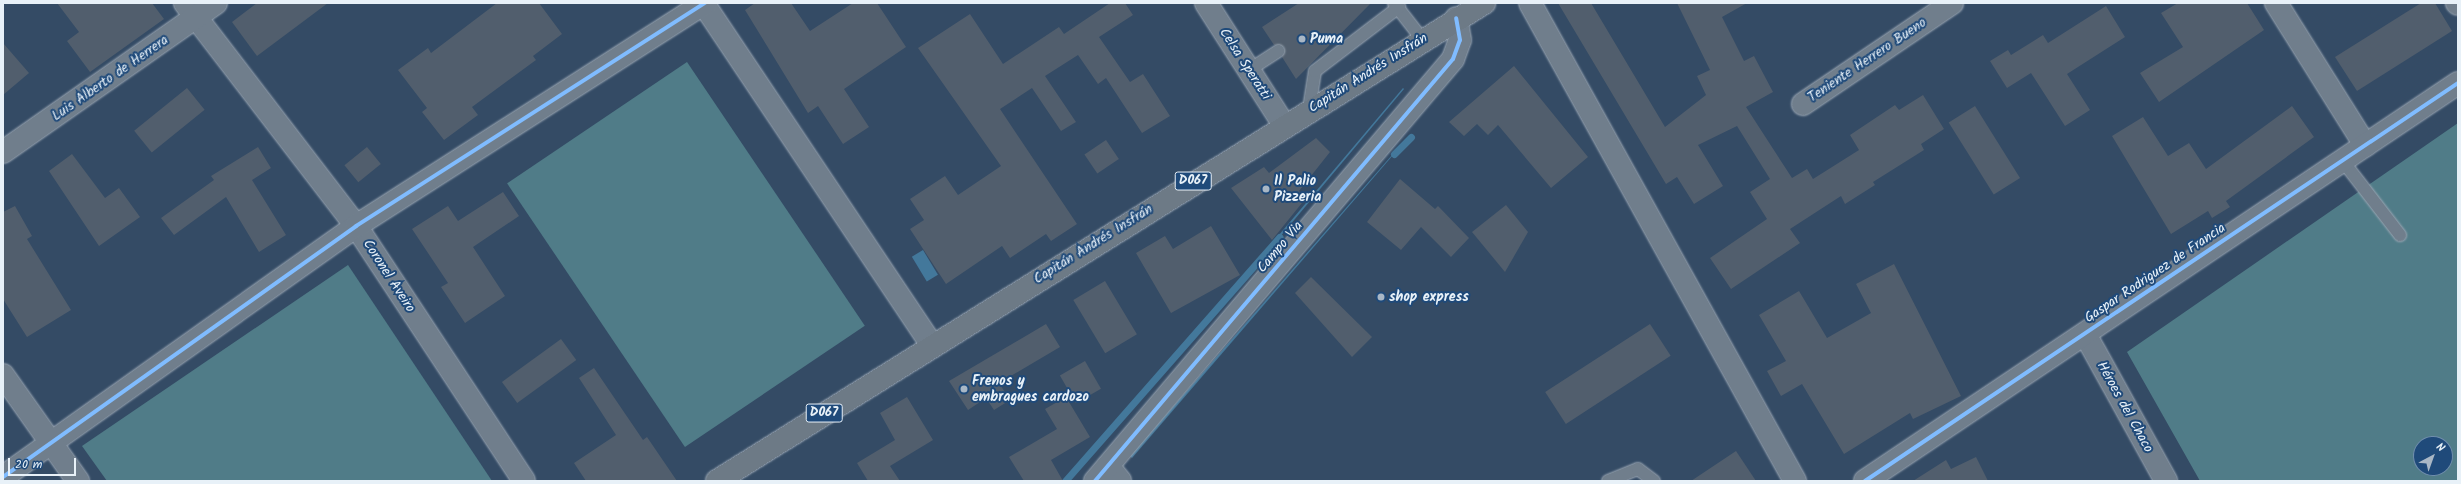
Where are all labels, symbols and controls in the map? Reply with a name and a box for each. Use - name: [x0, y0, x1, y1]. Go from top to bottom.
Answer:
- street label: Teniente Herrero Bueno: [1805, 14, 1929, 106]
- street label: Celsa Speratti: [1216, 25, 1274, 103]
- street label: Capitán Andrés Insfrán: [1305, 30, 1431, 116]
- street label: Luis Alberto de Herrera: [49, 31, 171, 125]
- place label: Puma: [1310, 31, 1343, 47]
- marker: Puma: [1297, 34, 1307, 44]
- road number: D067: [1174, 170, 1212, 192]
- place label: Il Palio Pizzeria: [1274, 173, 1321, 206]
- marker: Il Palio Pizzeria: [1261, 184, 1271, 194]
- street label: Capitán Andrés Insfrán: [1030, 201, 1156, 287]
- street label: Campo Via: [1254, 218, 1306, 276]
- street label: Gaspar Rodriguez de Francia: [2081, 219, 2229, 327]
- street label: Coronel Aveiro: [359, 236, 419, 316]
- place label: shop express: [1389, 289, 1469, 305]
- marker: shop express: [1376, 292, 1386, 302]
- street label: Héroes del Chaco: [2093, 358, 2157, 456]
- place label: Frenos y embragues cardozo: [972, 373, 1089, 406]
- marker: Frenos y embragues cardozo: [959, 384, 969, 394]
- road number: D067: [805, 402, 843, 424]
- north arrow: [2413, 436, 2453, 476]
- text: N: [2432, 439, 2449, 457]
- scale bar: [10, 450, 78, 476]
- text: 20 m: [15, 455, 42, 474]

